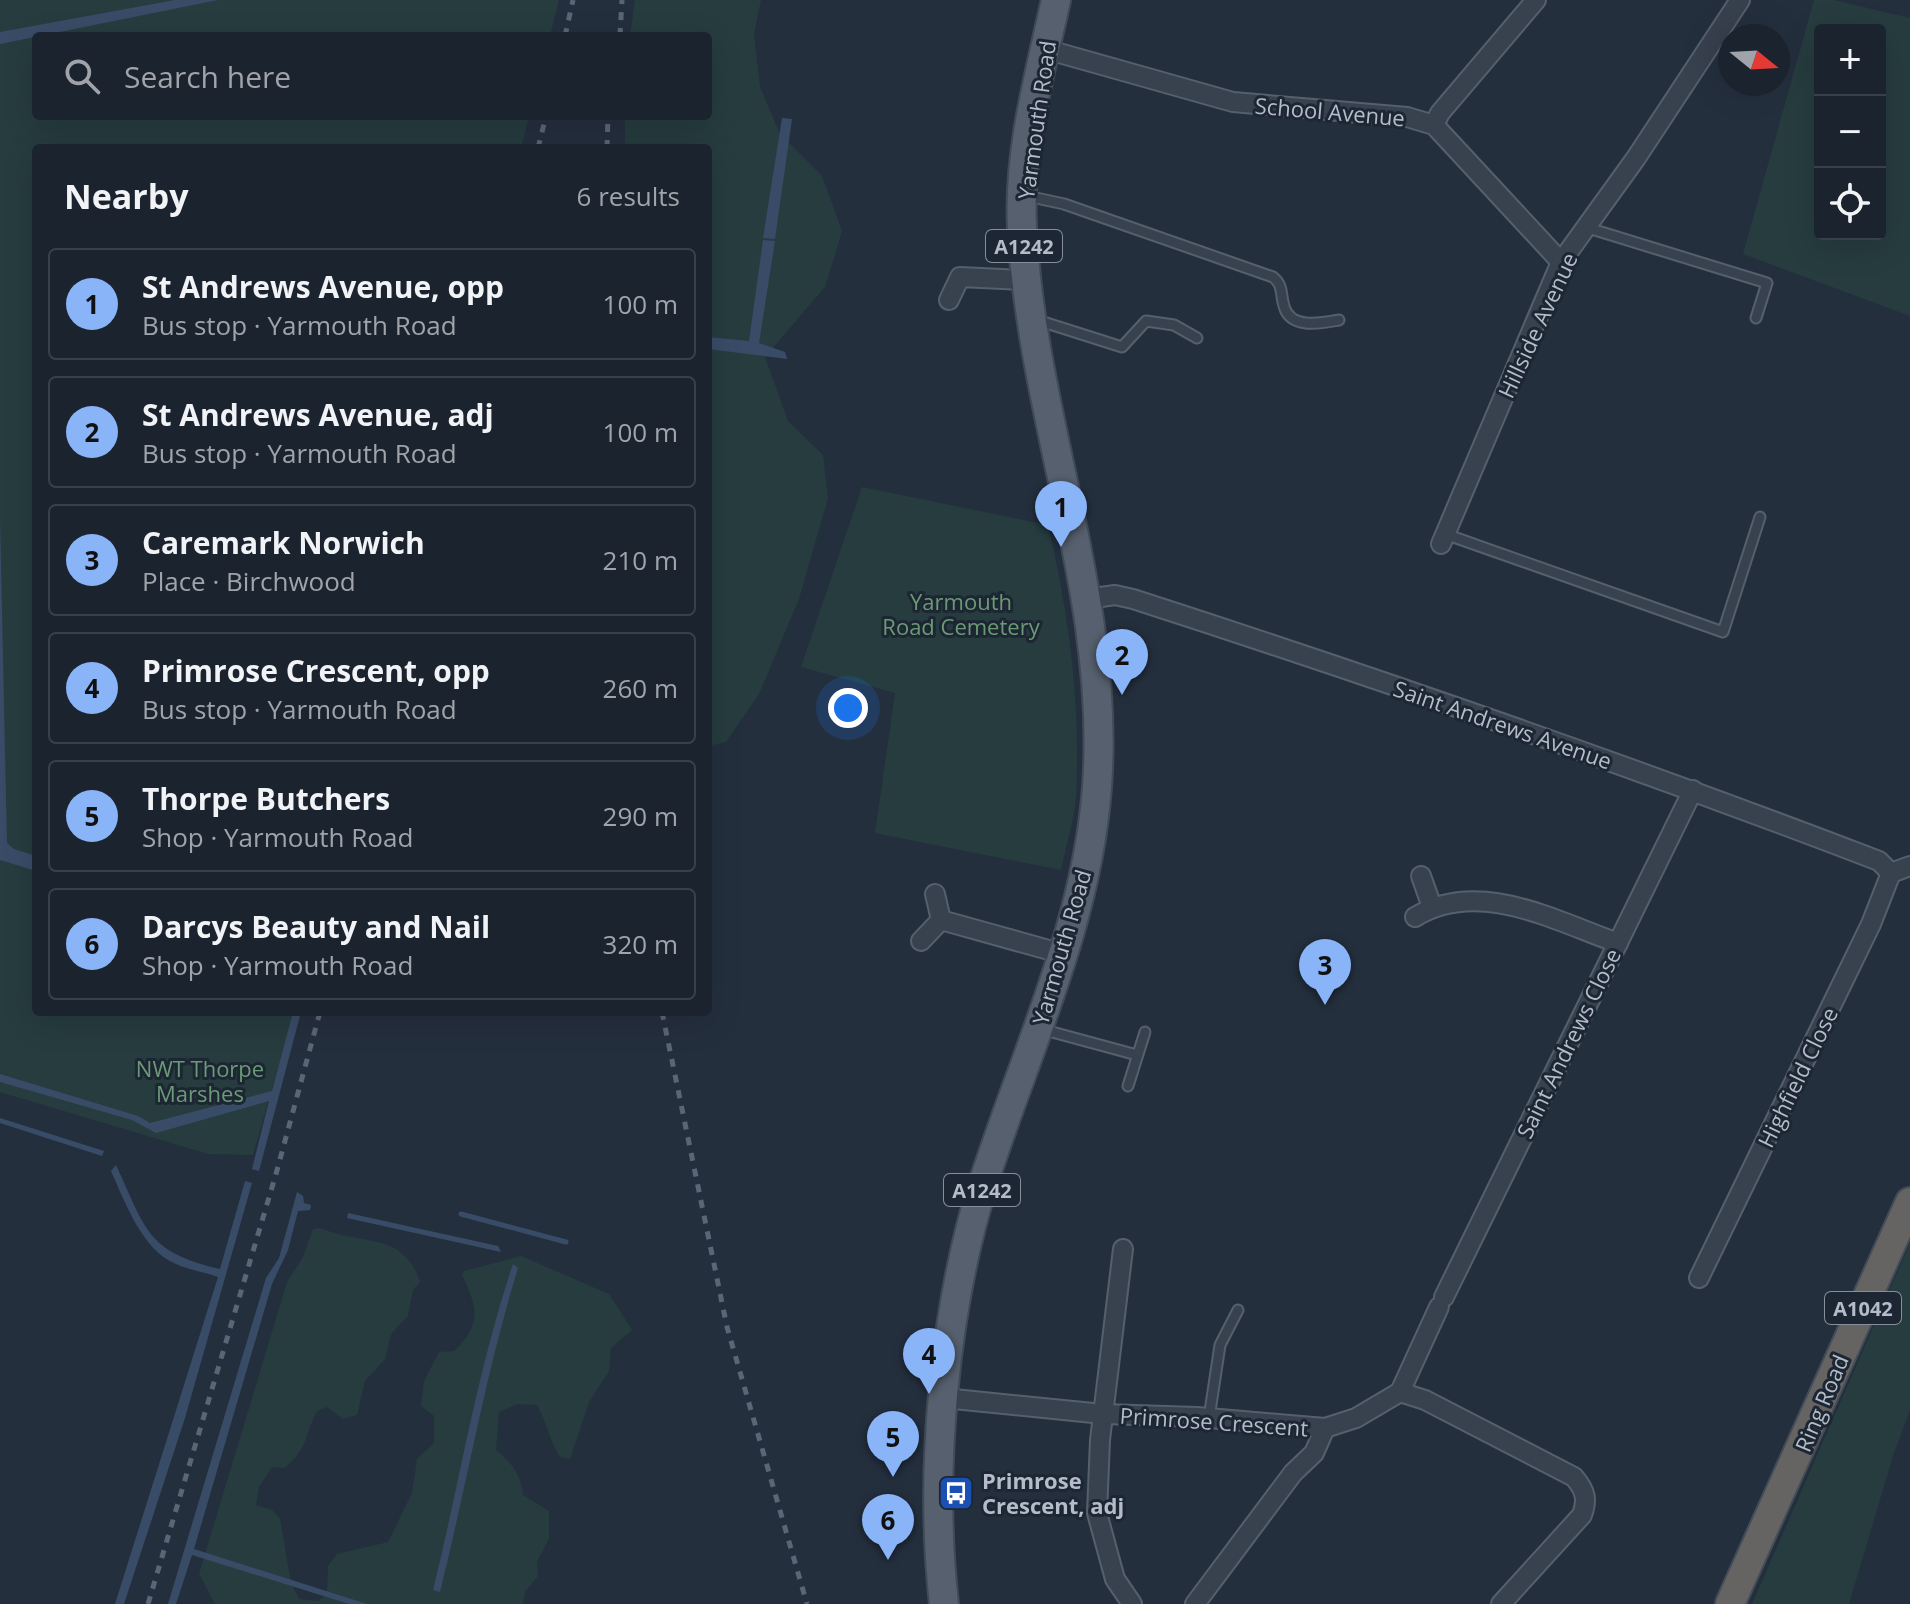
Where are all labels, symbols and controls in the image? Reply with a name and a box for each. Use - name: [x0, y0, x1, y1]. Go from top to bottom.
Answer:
- north arrow: [1718, 24, 1790, 96]
- map controls: [1814, 24, 1886, 240]
- button: +: [1814, 24, 1886, 96]
- search box: [32, 32, 712, 120]
- street label: Yarmouth Road: [1010, 39, 1062, 201]
- icon: search: [60, 54, 104, 98]
- text: Search here: [124, 56, 291, 97]
- street label: School Avenue: [1254, 90, 1406, 132]
- button: −: [1814, 96, 1886, 168]
- button: locate: [1814, 168, 1886, 240]
- text: Nearby: [64, 173, 189, 219]
- text: 6 results: [577, 178, 680, 214]
- road number: A1242: [986, 230, 1062, 262]
- street label: Hillside Avenue: [1490, 247, 1584, 403]
- text: St Andrews Avenue, opp: [142, 266, 504, 307]
- text: 1: [85, 286, 99, 322]
- text: 100 m: [603, 286, 678, 322]
- text: Bus stop · Yarmouth Road: [142, 307, 457, 343]
- text: St Andrews Avenue, adj: [142, 394, 494, 435]
- text: 2: [85, 414, 99, 450]
- text: 100 m: [603, 414, 678, 450]
- text: Bus stop · Yarmouth Road: [142, 435, 457, 471]
- pin: 1: [1035, 481, 1087, 547]
- text: Caremark Norwich: [142, 522, 425, 563]
- text: 3: [85, 542, 99, 578]
- text: 210 m: [603, 542, 678, 578]
- text: Place · Birchwood: [142, 563, 356, 599]
- park label: Yarmouth Road Cemetery: [882, 586, 1041, 641]
- pin: 2: [1096, 629, 1148, 695]
- text: Primrose Crescent, opp: [142, 650, 490, 691]
- text: 4: [85, 670, 99, 706]
- text: 260 m: [603, 670, 678, 706]
- street label: Saint Andrews Avenue: [1390, 673, 1616, 775]
- your location: [828, 688, 868, 728]
- text: Bus stop · Yarmouth Road: [142, 691, 457, 727]
- text: Thorpe Butchers: [142, 778, 390, 819]
- text: 5: [85, 798, 99, 834]
- text: 290 m: [603, 798, 678, 834]
- text: Shop · Yarmouth Road: [142, 819, 413, 855]
- street label: Yarmouth Road: [1025, 866, 1097, 1028]
- text: Darcys Beauty and Nail: [142, 906, 490, 947]
- text: 6: [85, 926, 99, 962]
- text: 320 m: [603, 926, 678, 962]
- pin: 3: [1299, 939, 1351, 1005]
- street label: Saint Andrews Close: [1509, 943, 1627, 1143]
- text: Shop · Yarmouth Road: [142, 947, 413, 983]
- street label: Highfield Close: [1750, 1002, 1844, 1152]
- park label: NWT Thorpe Marshes: [136, 1053, 264, 1108]
- road number: A1242: [944, 1174, 1020, 1206]
- road number: A1042: [1825, 1292, 1901, 1324]
- pin: 4: [903, 1328, 955, 1394]
- street label: Ring Road: [1787, 1350, 1855, 1456]
- street label: Primrose Crescent: [1119, 1399, 1309, 1443]
- pin: 5: [867, 1411, 919, 1477]
- place label: Primrose Crescent, adj: [982, 1465, 1124, 1520]
- bus stop icon: Primrose Crescent, adj: [937, 1474, 975, 1512]
- pin: 6: [862, 1494, 914, 1560]

